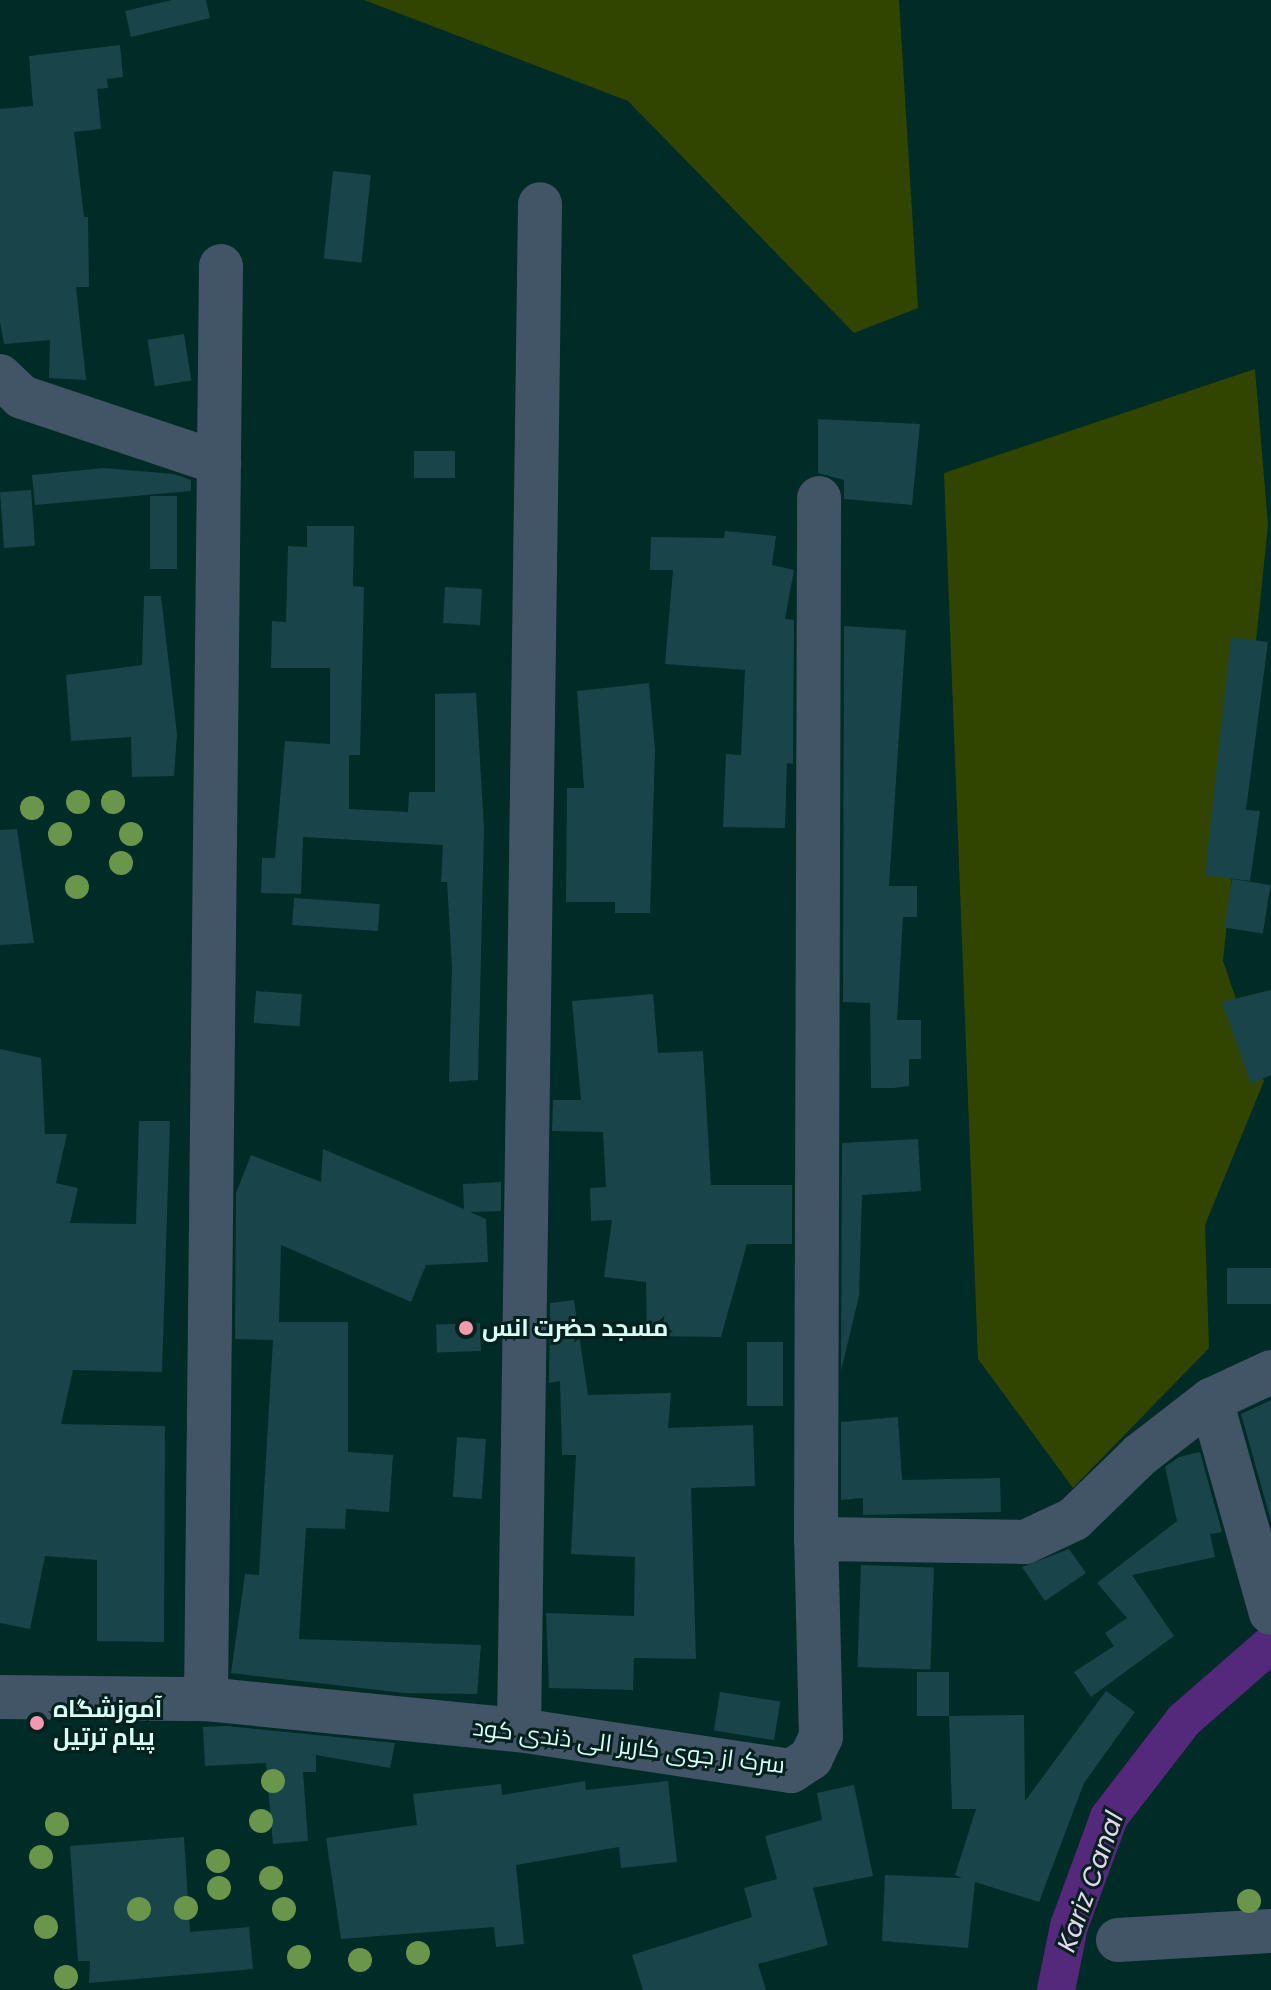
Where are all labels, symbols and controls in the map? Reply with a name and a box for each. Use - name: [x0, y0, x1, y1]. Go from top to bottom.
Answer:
- place label: مسجد حضرت انس: [482, 1314, 668, 1342]
- marker: مسجد حضرت انس: [457, 1319, 475, 1337]
- place label: آموزشگاه پیام ترتیل: [53, 1695, 162, 1751]
- street label: سرک از جوی کاریز الی ذندی کود: [471, 1713, 787, 1779]
- marker: آموزشگاه پیام ترتیل: [28, 1714, 46, 1732]
- water label: Kariz Canal: [1051, 1808, 1131, 1956]

